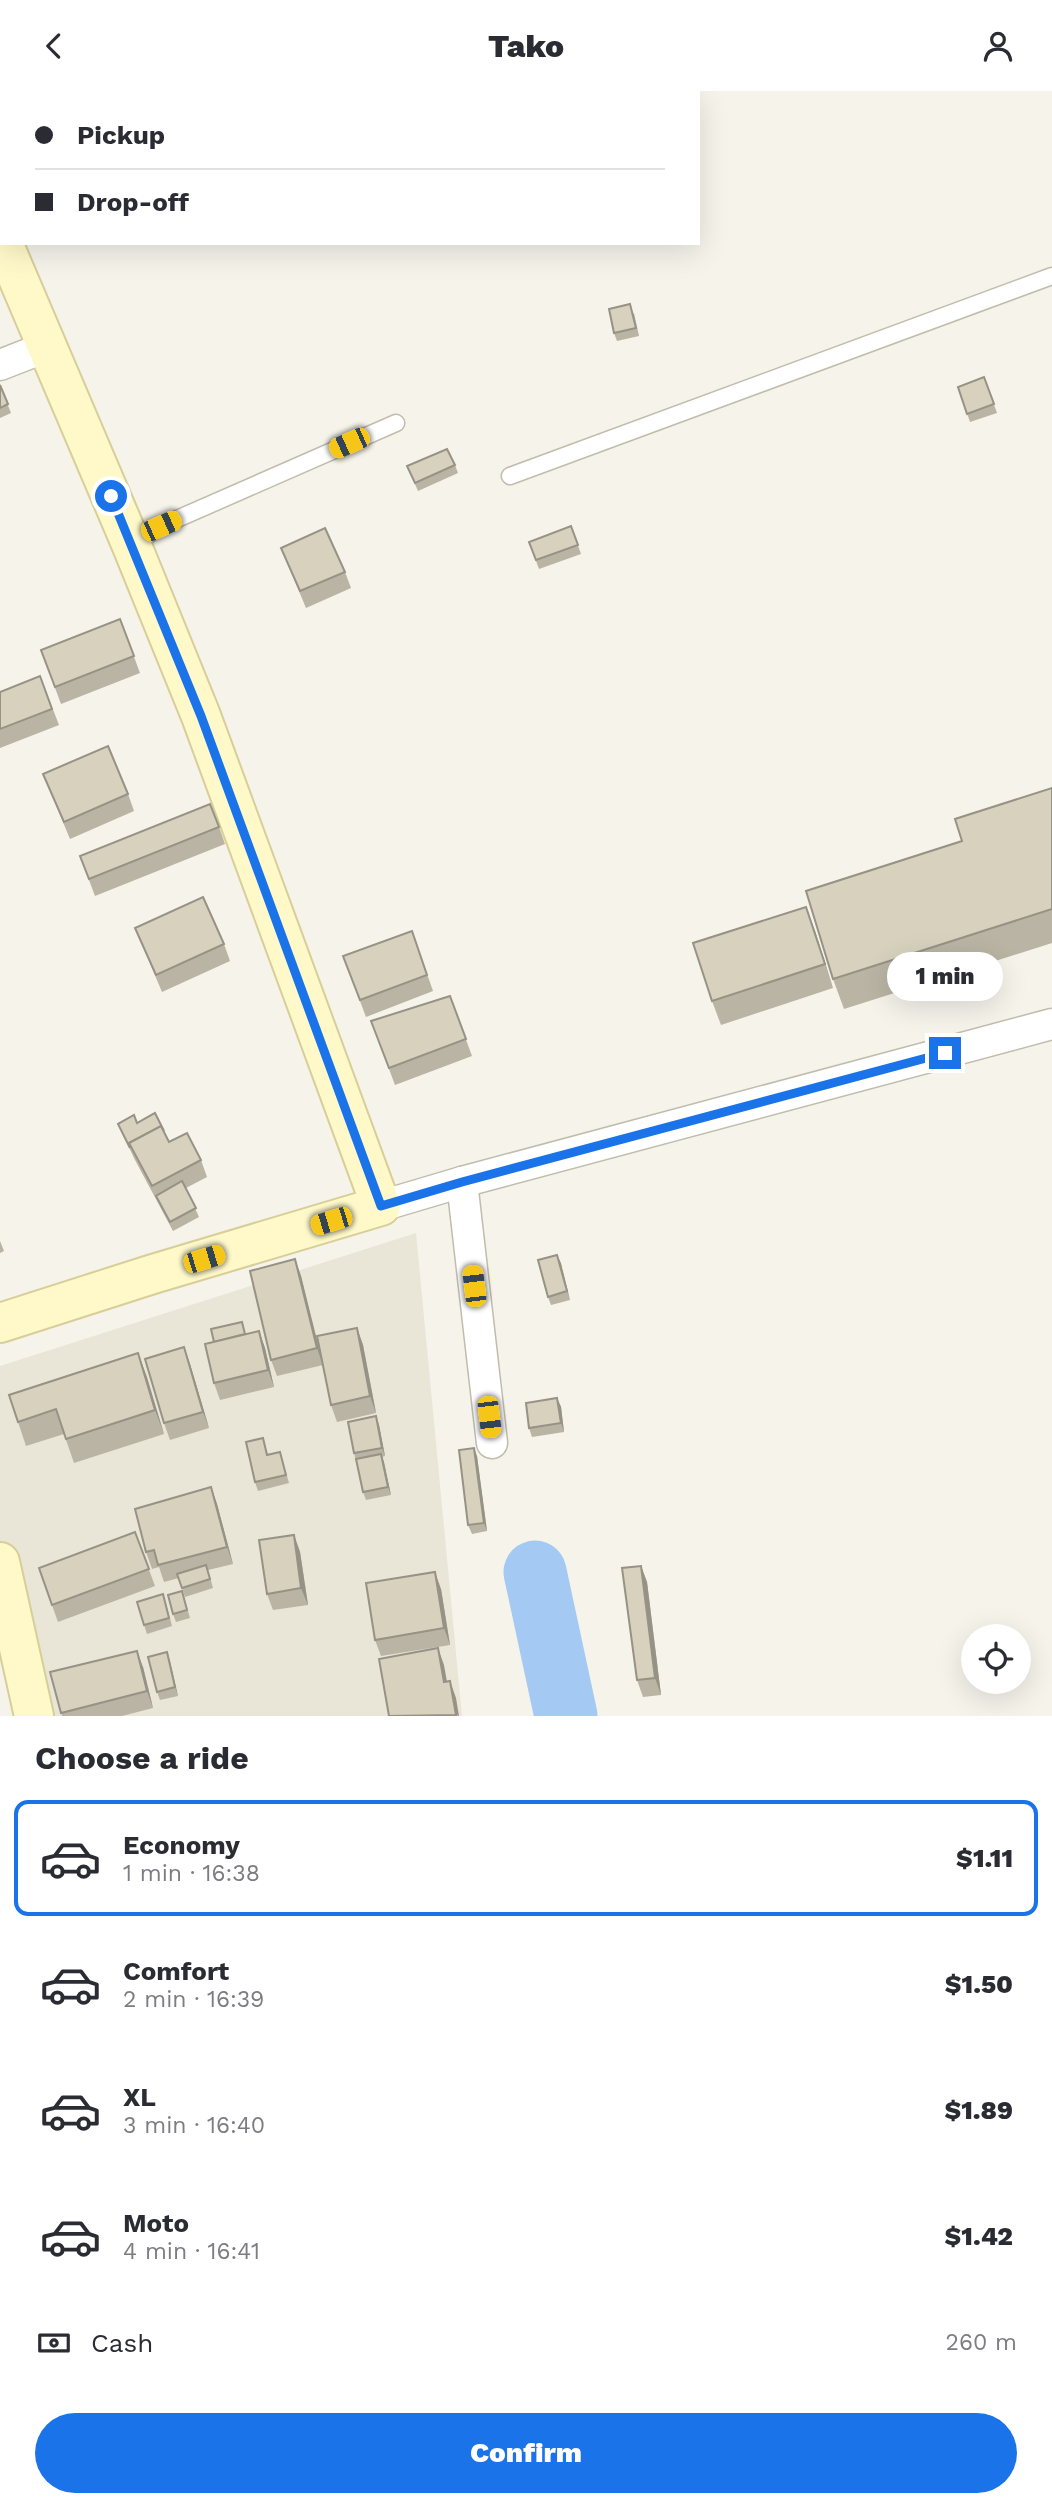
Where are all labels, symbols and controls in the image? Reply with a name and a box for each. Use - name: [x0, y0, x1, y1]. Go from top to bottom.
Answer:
- icon: back: [35, 27, 73, 65]
- text: Tako: [488, 27, 564, 65]
- icon: person: [979, 27, 1017, 65]
- text: Pickup: [77, 120, 165, 150]
- text: Drop-off: [77, 187, 189, 217]
- car: [326, 425, 373, 461]
- route start: [95, 480, 127, 512]
- car: [138, 508, 185, 544]
- callout: 1 min: [887, 951, 1003, 1000]
- text: 1 min: [915, 963, 975, 990]
- route end: [929, 1037, 961, 1069]
- car: [308, 1205, 355, 1237]
- car: [181, 1243, 228, 1275]
- car: [462, 1264, 487, 1308]
- car: [477, 1395, 502, 1439]
- map controls: [961, 1624, 1031, 1694]
- button: locate: [961, 1624, 1031, 1694]
- text: Choose a ride: [35, 1739, 249, 1777]
- icon: car: [39, 1827, 102, 1890]
- text: Economy: [123, 1830, 240, 1860]
- text: $1.11: [956, 1843, 1013, 1873]
- text: 1 min · 16:38: [123, 1860, 260, 1887]
- icon: car: [39, 1953, 102, 2016]
- text: Comfort: [123, 1956, 229, 1986]
- text: $1.50: [945, 1969, 1013, 1999]
- text: 2 min · 16:39: [123, 1986, 264, 2013]
- icon: car: [39, 2079, 102, 2142]
- text: XL: [123, 2082, 156, 2112]
- text: $1.89: [944, 2095, 1013, 2125]
- text: 3 min · 16:40: [123, 2112, 265, 2139]
- icon: car: [39, 2205, 102, 2268]
- text: Moto: [123, 2208, 189, 2238]
- text: $1.42: [945, 2221, 1013, 2251]
- text: 4 min · 16:41: [123, 2238, 260, 2265]
- icon: cash: [35, 2324, 73, 2362]
- text: Cash: [91, 2328, 153, 2358]
- text: 260 m: [946, 2329, 1017, 2356]
- button: Confirm: [35, 2413, 1017, 2493]

